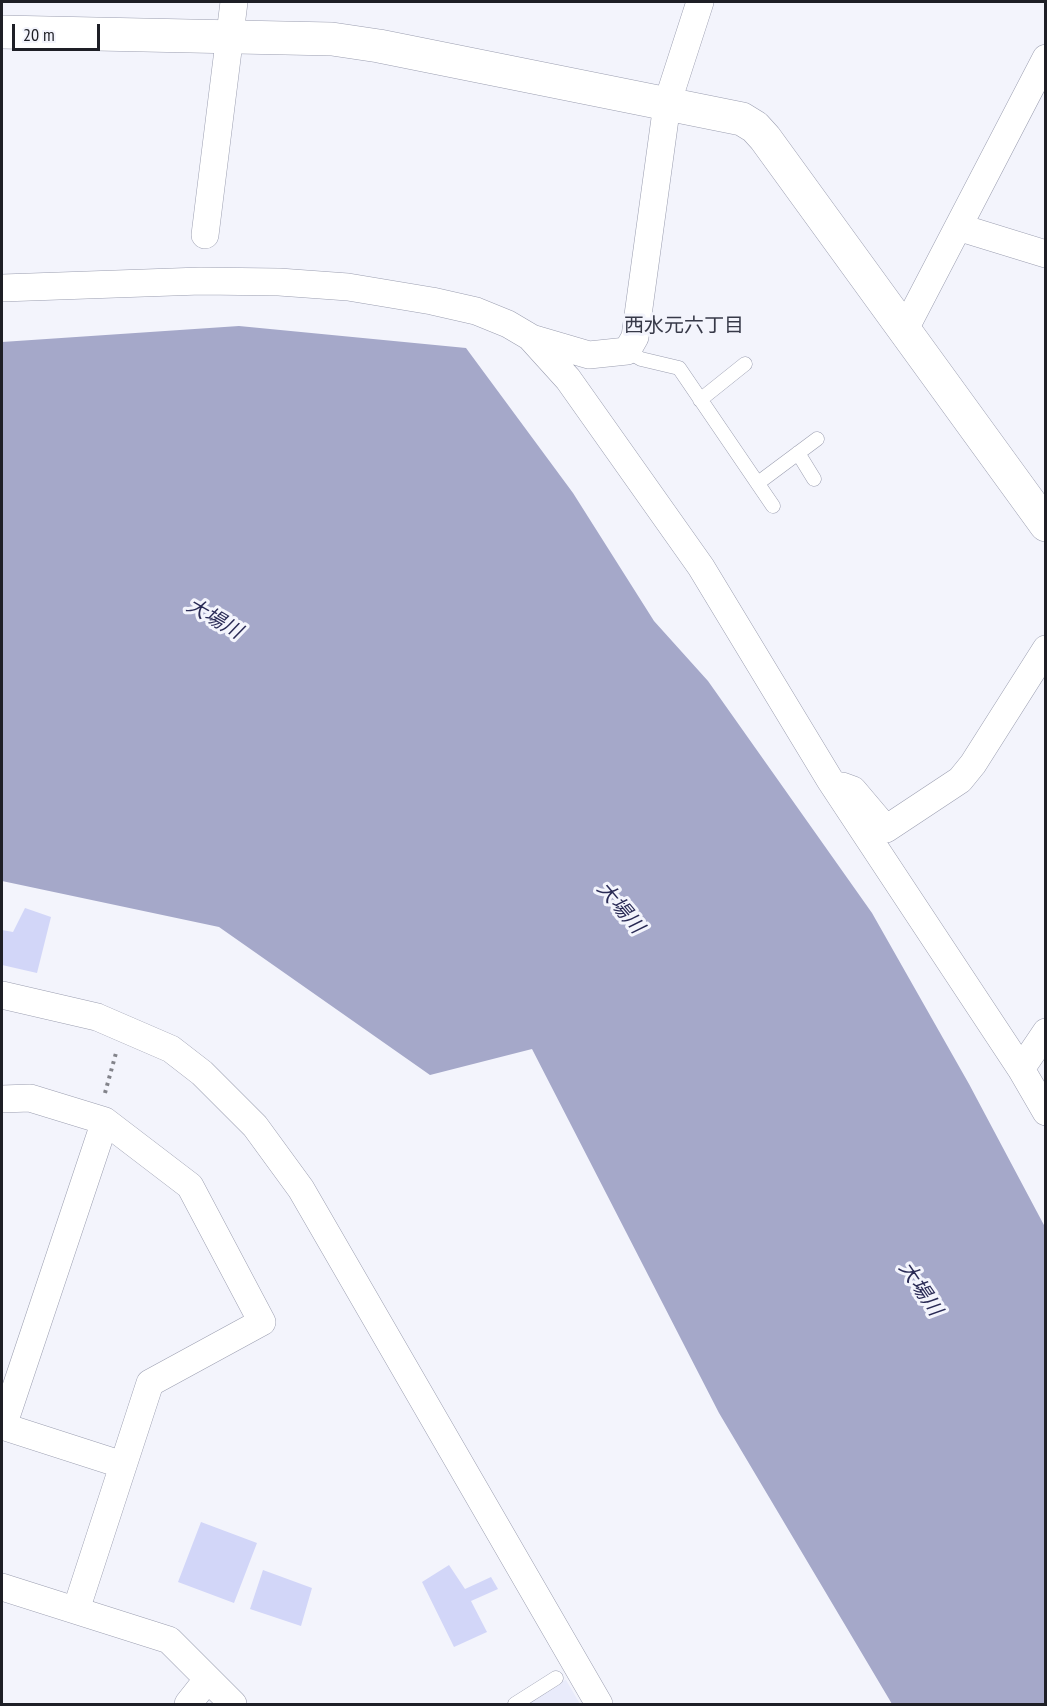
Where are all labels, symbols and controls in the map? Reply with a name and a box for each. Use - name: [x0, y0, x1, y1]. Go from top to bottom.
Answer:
- scale bar: [15, 12, 104, 50]
- text: 20 m: [23, 23, 55, 46]
- district label: 西水元六丁目: [624, 314, 744, 338]
- water label: 大場川: [182, 594, 246, 644]
- water label: 大場川: [592, 877, 648, 939]
- water label: 大場川: [893, 1257, 947, 1321]

